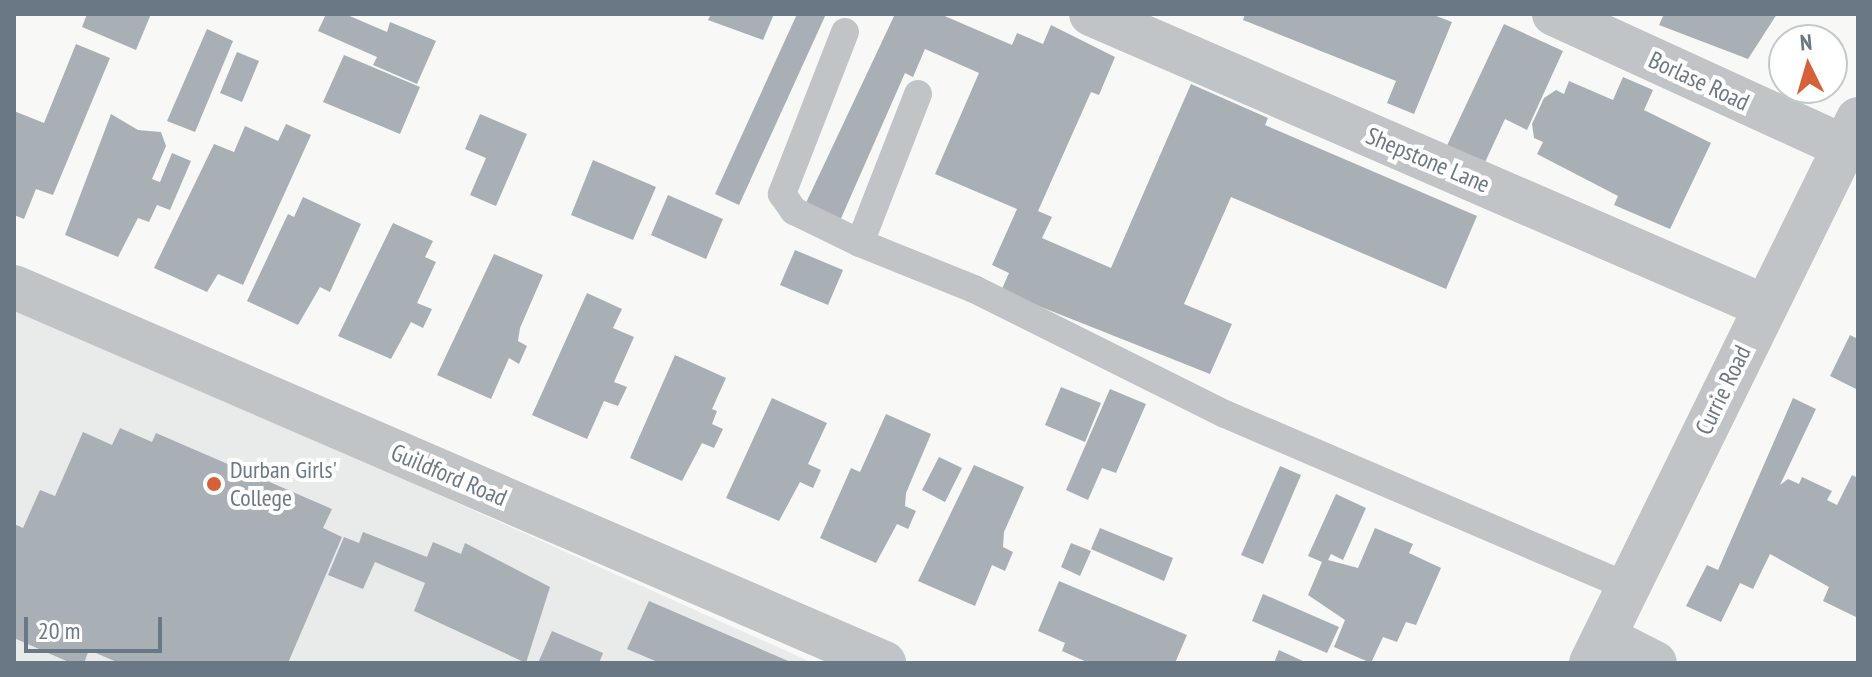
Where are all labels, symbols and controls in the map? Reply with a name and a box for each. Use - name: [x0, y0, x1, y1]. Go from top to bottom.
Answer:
- north arrow: [1768, 24, 1848, 104]
- text: N: [1799, 28, 1813, 57]
- street label: Borlase Road: [1644, 45, 1754, 117]
- street label: Shepstone Lane: [1362, 121, 1494, 199]
- street label: Currie Road: [1689, 341, 1757, 439]
- street label: Guildford Road: [387, 438, 511, 512]
- place label: Durban Girls' College: [230, 456, 337, 512]
- marker: Durban Girls' College: [205, 475, 223, 493]
- scale bar: [28, 601, 166, 651]
- text: 20 m: [38, 615, 80, 646]

